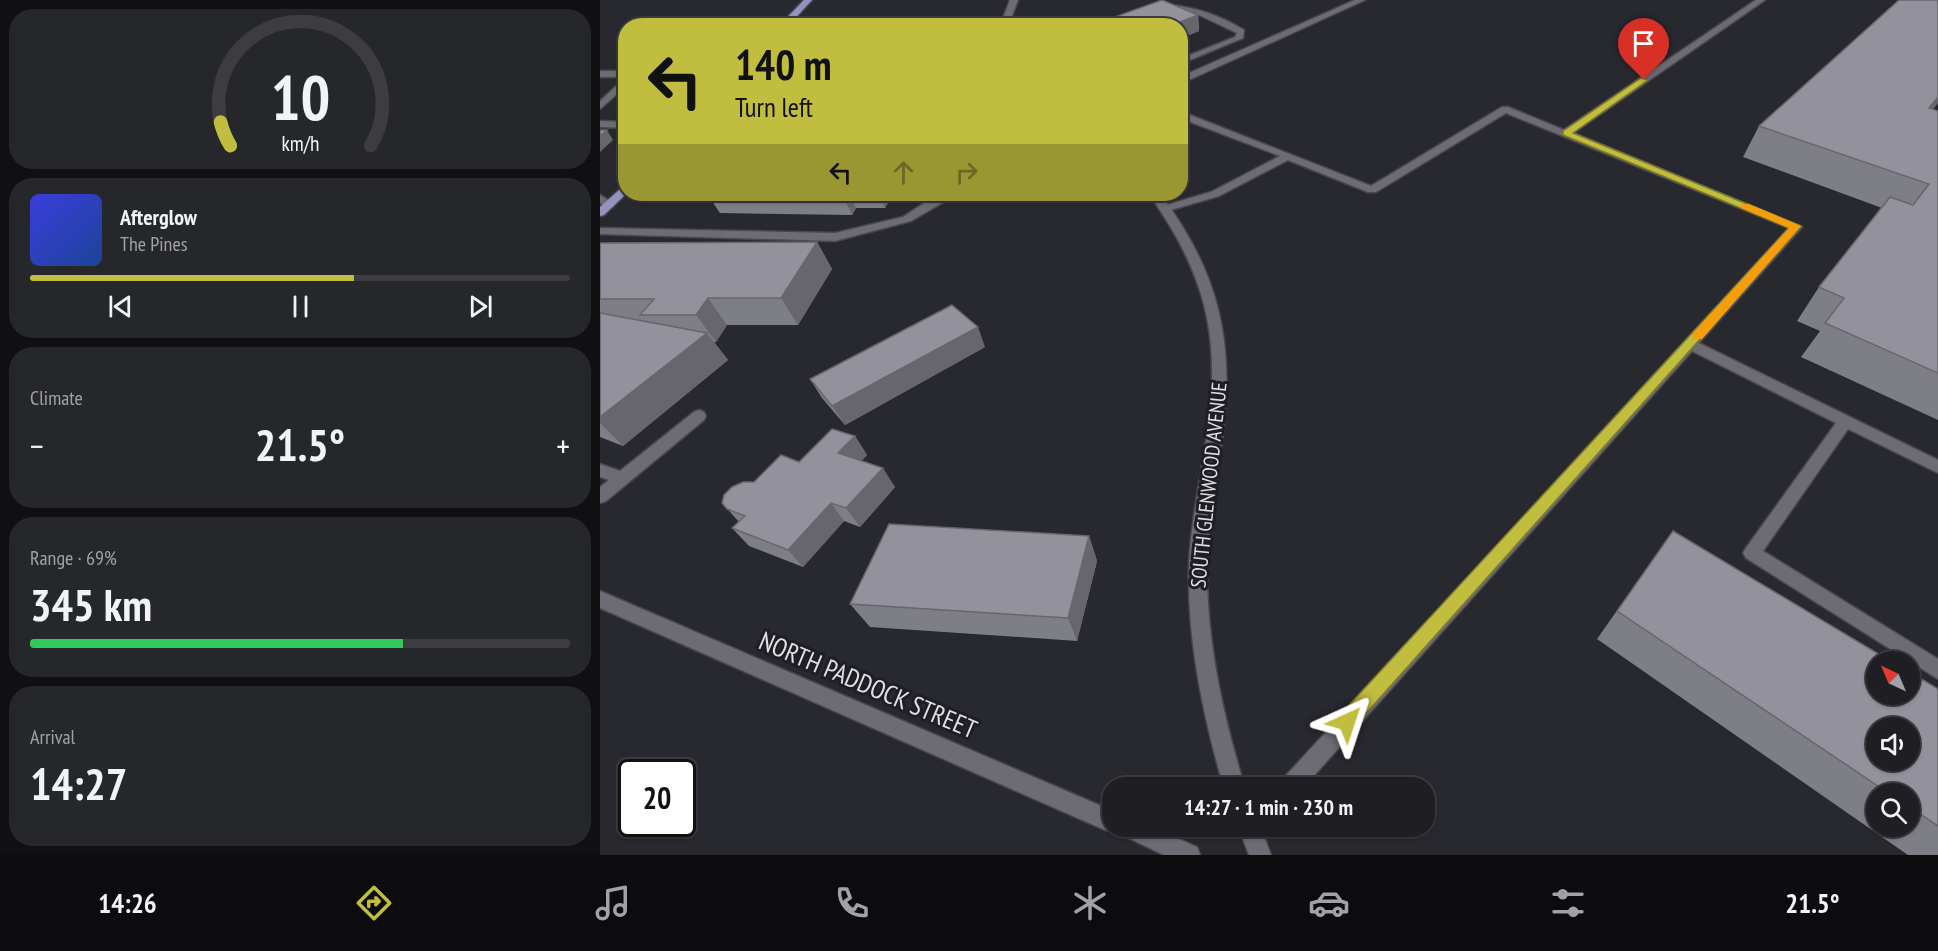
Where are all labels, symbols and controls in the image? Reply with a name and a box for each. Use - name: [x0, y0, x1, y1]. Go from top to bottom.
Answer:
- pin: [1618, 18, 1669, 80]
- icon: arrive: [1627, 27, 1660, 60]
- text: 140 m: [735, 37, 832, 92]
- icon: left: [636, 42, 714, 120]
- text: 10: [270, 56, 330, 137]
- text: Turn left: [735, 90, 813, 124]
- text: km/h: [281, 129, 319, 157]
- icon: left: [824, 156, 857, 189]
- icon: ahead: [887, 156, 920, 189]
- icon: right: [950, 156, 983, 189]
- text: Afterglow: [120, 203, 197, 231]
- text: The Pines: [120, 231, 187, 257]
- icon: previous: [104, 290, 137, 323]
- icon: pause: [284, 290, 317, 323]
- icon: next: [464, 290, 497, 323]
- street label: SOUTH GLENWOOD AVENUE: [1184, 381, 1233, 589]
- text: Climate: [30, 385, 83, 411]
- text: 21.5°: [255, 415, 345, 473]
- text: −: [30, 424, 44, 467]
- text: +: [556, 424, 570, 467]
- text: Range · 69%: [30, 545, 117, 571]
- text: 345 km: [30, 575, 152, 633]
- street label: NORTH PADDOCK STREET: [754, 624, 982, 746]
- north arrow: [1866, 651, 1920, 705]
- map controls: [1866, 651, 1920, 837]
- position arrow: [1315, 690, 1379, 754]
- button: sound: [1866, 717, 1920, 771]
- text: Arrival: [30, 724, 75, 750]
- text: 14:27: [30, 754, 127, 812]
- speed limit sign: 20: [618, 759, 696, 837]
- button: search: [1866, 783, 1920, 837]
- text: 14:27 · 1 min · 230 m: [1184, 793, 1353, 821]
- icon: directions: [353, 882, 395, 924]
- icon: music: [592, 882, 634, 924]
- icon: phone: [831, 882, 873, 924]
- icon: climate: [1069, 882, 1111, 924]
- icon: car: [1308, 882, 1350, 924]
- icon: filters: [1547, 882, 1589, 924]
- text: 14:26: [98, 886, 157, 920]
- text: 21.5°: [1785, 886, 1840, 920]

